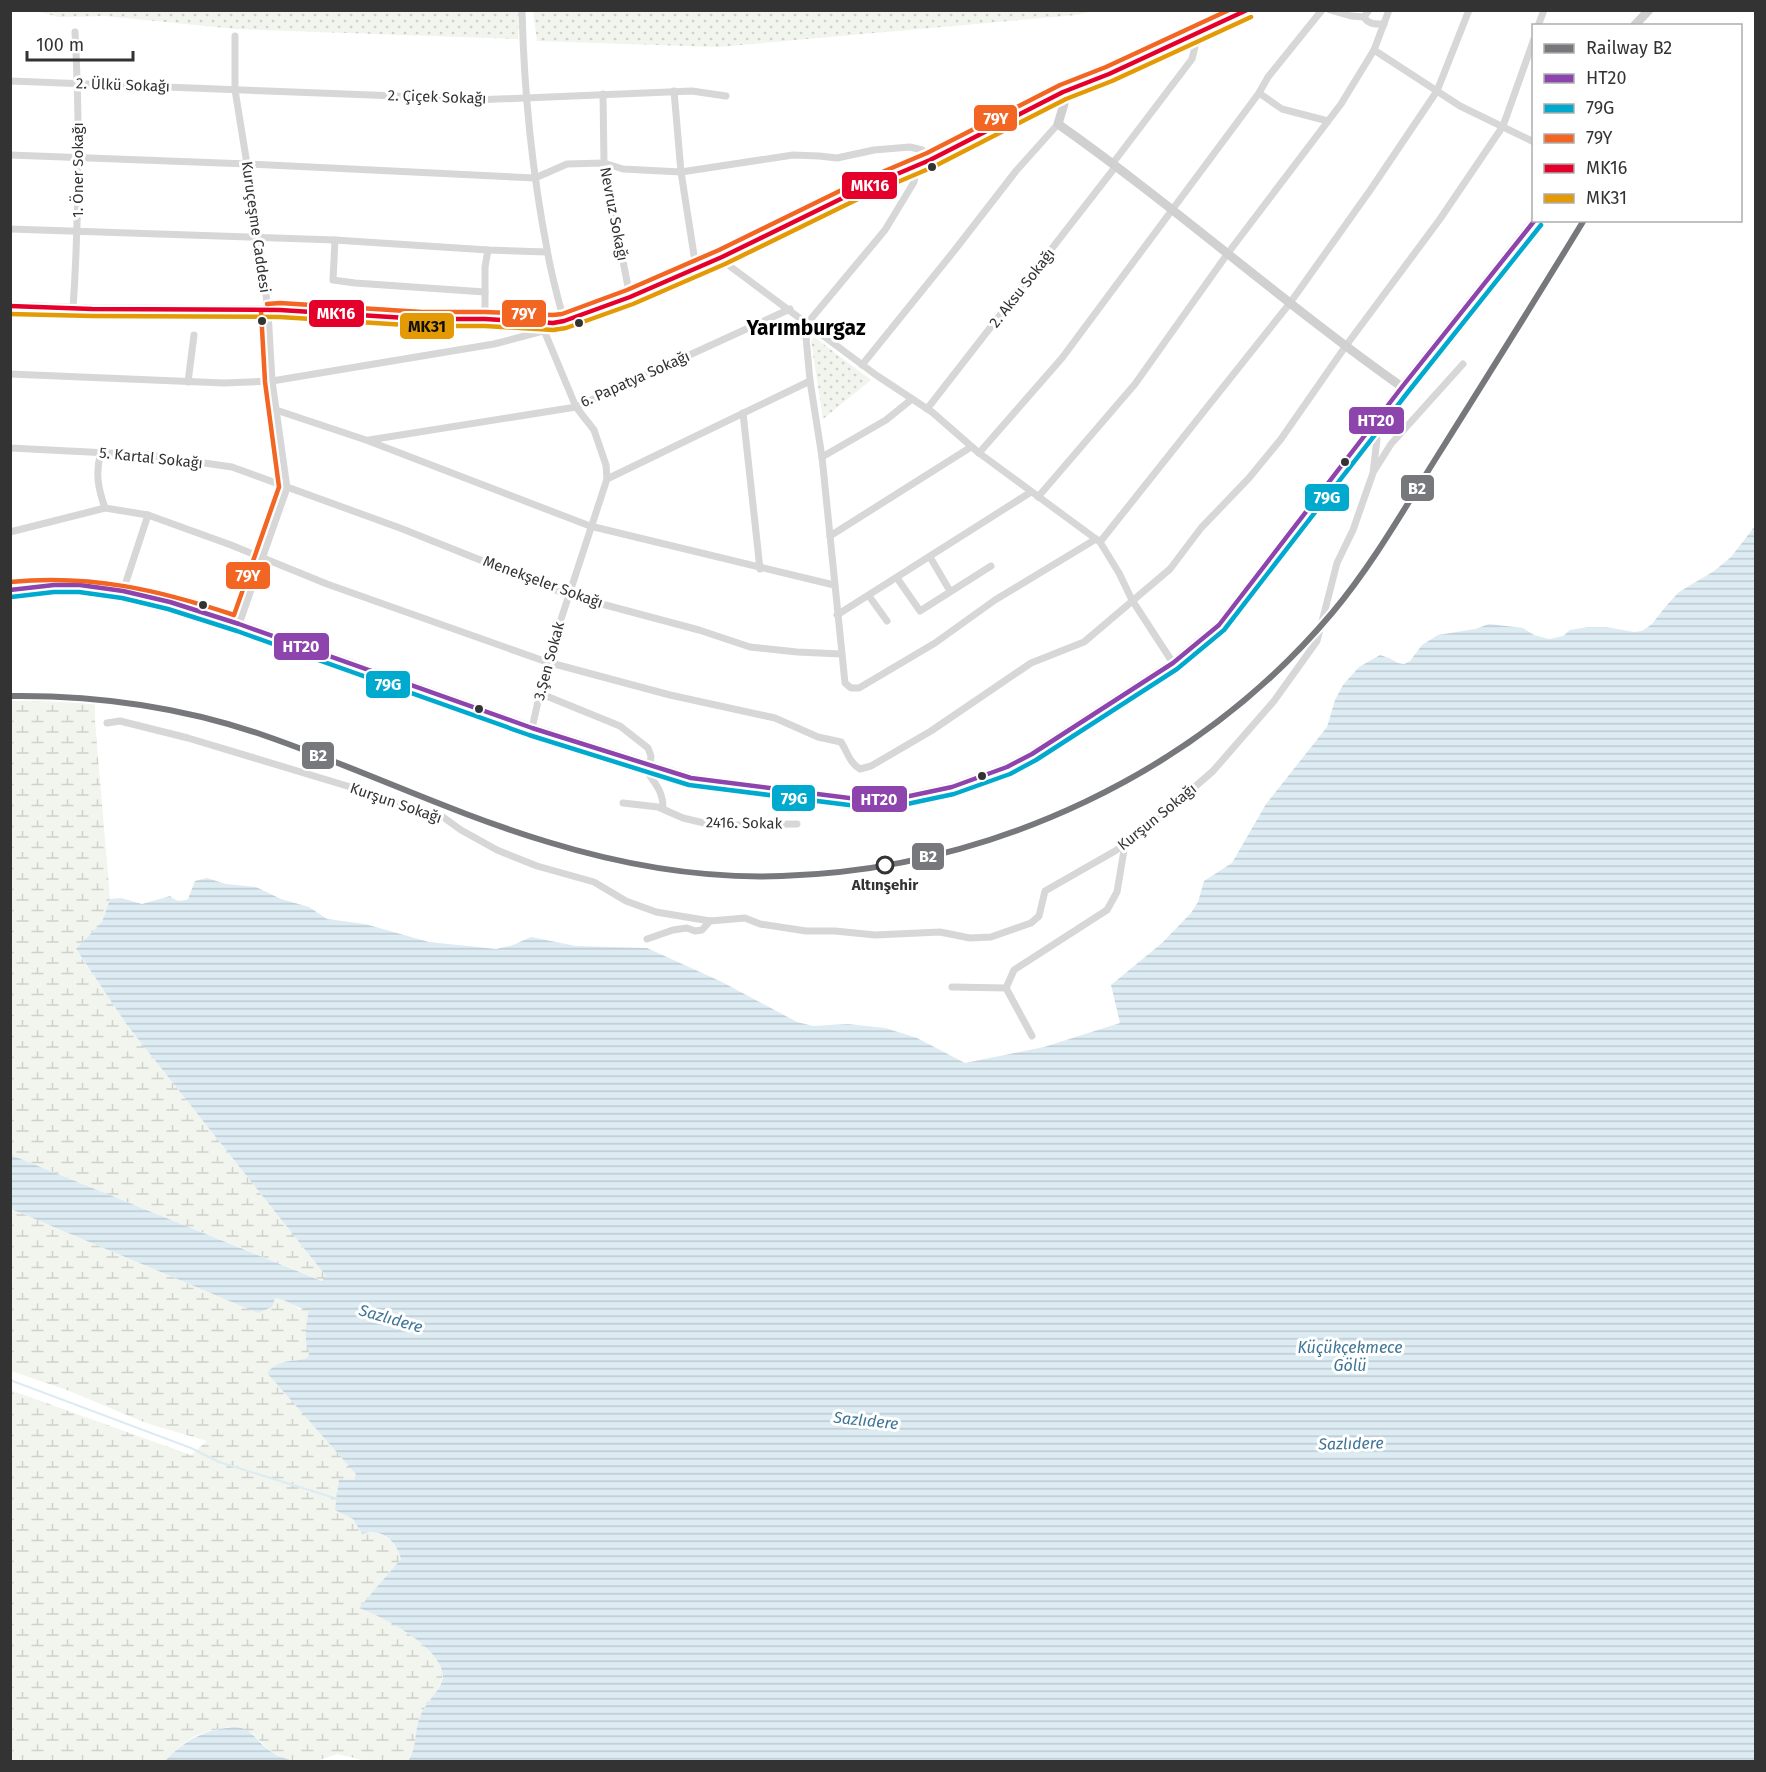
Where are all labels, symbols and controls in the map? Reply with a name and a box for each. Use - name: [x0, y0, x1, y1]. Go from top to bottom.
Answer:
- scale bar: [27, 24, 134, 62]
- legend: [1532, 24, 1742, 222]
- text: 100 m: [36, 34, 84, 56]
- text: Railway B2: [1586, 37, 1672, 59]
- text: HT20: [1586, 67, 1627, 89]
- street label: 2. Ülkü Sokağı: [76, 74, 170, 96]
- street label: 2. Çiçek Sokağı: [387, 86, 487, 108]
- text: 79G: [1586, 97, 1614, 119]
- line badge: 79Y: [973, 104, 1018, 132]
- text: 79Y: [983, 109, 1009, 128]
- street label: 1. Öner Sokağı: [69, 122, 87, 218]
- text: 79Y: [1586, 127, 1613, 149]
- text: MK16: [1586, 157, 1627, 179]
- street label: Kuruçeşme Caddesi: [238, 160, 274, 294]
- unlabelled marker: [926, 161, 938, 173]
- street label: Nevruz Sokağı: [596, 166, 632, 262]
- line badge: MK16: [841, 171, 898, 200]
- text: MK16: [851, 176, 889, 195]
- text: MK31: [1586, 187, 1627, 209]
- street label: 2. Aksu Sokağı: [986, 245, 1058, 331]
- line badge: MK16: [308, 299, 365, 328]
- line badge: 79Y: [501, 299, 547, 328]
- text: MK16: [317, 304, 355, 323]
- text: 79Y: [511, 304, 537, 323]
- line badge: MK31: [399, 312, 455, 340]
- unlabelled marker: [256, 315, 268, 327]
- district label: Yarımburgaz: [745, 315, 866, 341]
- text: MK31: [408, 317, 446, 336]
- unlabelled marker: [573, 317, 585, 329]
- street label: 6. Papatya Sokağı: [578, 347, 692, 411]
- line badge: HT20: [1348, 406, 1405, 435]
- text: HT20: [1358, 411, 1394, 430]
- street label: 5. Kartal Sokağı: [98, 444, 204, 472]
- unlabelled marker: [1339, 456, 1351, 468]
- line badge: B2: [1400, 474, 1435, 502]
- text: B2: [1408, 479, 1426, 498]
- line badge: 79G: [1304, 483, 1350, 512]
- text: 79G: [1314, 488, 1340, 507]
- street label: Menekşeler Sokağı: [481, 552, 605, 612]
- line badge: 79Y: [225, 561, 271, 590]
- text: 79Y: [235, 566, 261, 585]
- unlabelled marker: [197, 599, 209, 611]
- street label: 3.Şen Sokak: [530, 620, 568, 702]
- line badge: HT20: [273, 632, 330, 661]
- text: HT20: [283, 637, 319, 656]
- line badge: 79G: [365, 670, 411, 699]
- text: 79G: [375, 675, 401, 694]
- unlabelled marker: [473, 703, 485, 715]
- line badge: B2: [301, 741, 335, 770]
- text: B2: [309, 746, 327, 765]
- unlabelled marker: [976, 770, 988, 782]
- street label: Kurşun Sokağı: [348, 779, 444, 827]
- street label: Kurşun Sokağı: [1114, 780, 1200, 854]
- line badge: 79G: [771, 784, 816, 812]
- line badge: HT20: [851, 785, 908, 813]
- text: 79G: [781, 789, 807, 808]
- text: HT20: [861, 790, 897, 809]
- street label: 2416. Sokak: [706, 813, 783, 833]
- line badge: B2: [911, 842, 945, 871]
- text: B2: [919, 847, 937, 866]
- marker: Altınşehir: [876, 856, 894, 874]
- place label: Altınşehir: [851, 876, 919, 895]
- water label: Sazlıdere: [356, 1300, 425, 1337]
- water label: Küçükçekmece Gölü: [1297, 1338, 1403, 1375]
- water label: Sazlıdere: [832, 1408, 899, 1433]
- water label: Sazlıdere: [1317, 1433, 1384, 1454]

